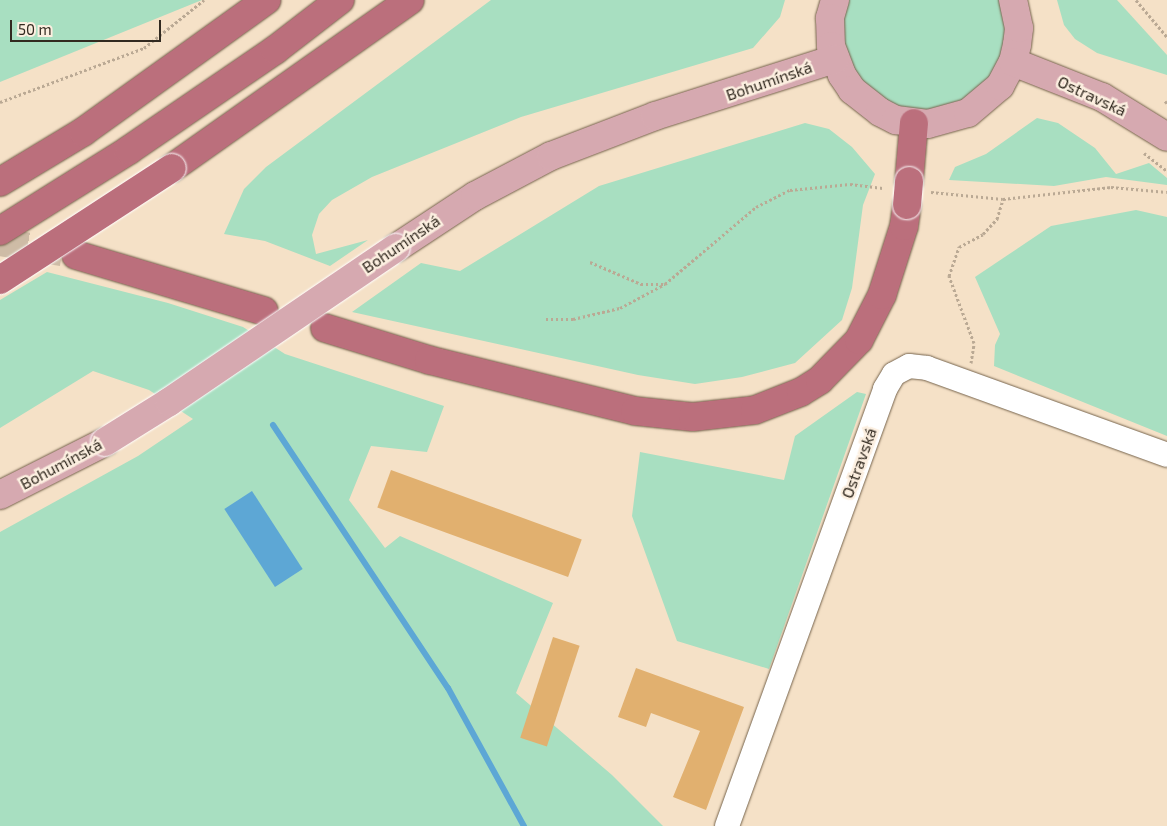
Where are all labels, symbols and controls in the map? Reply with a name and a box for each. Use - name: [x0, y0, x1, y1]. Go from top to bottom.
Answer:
- scale bar: [12, 10, 164, 42]
- text: 50 m: [18, 20, 52, 38]
- street label: Bohumínská: [723, 57, 815, 105]
- street label: Ostravská: [1055, 72, 1129, 120]
- street label: Bohumínská: [358, 211, 444, 277]
- street label: Ostravská: [837, 425, 881, 501]
- street label: Bohumínská: [17, 434, 105, 494]

